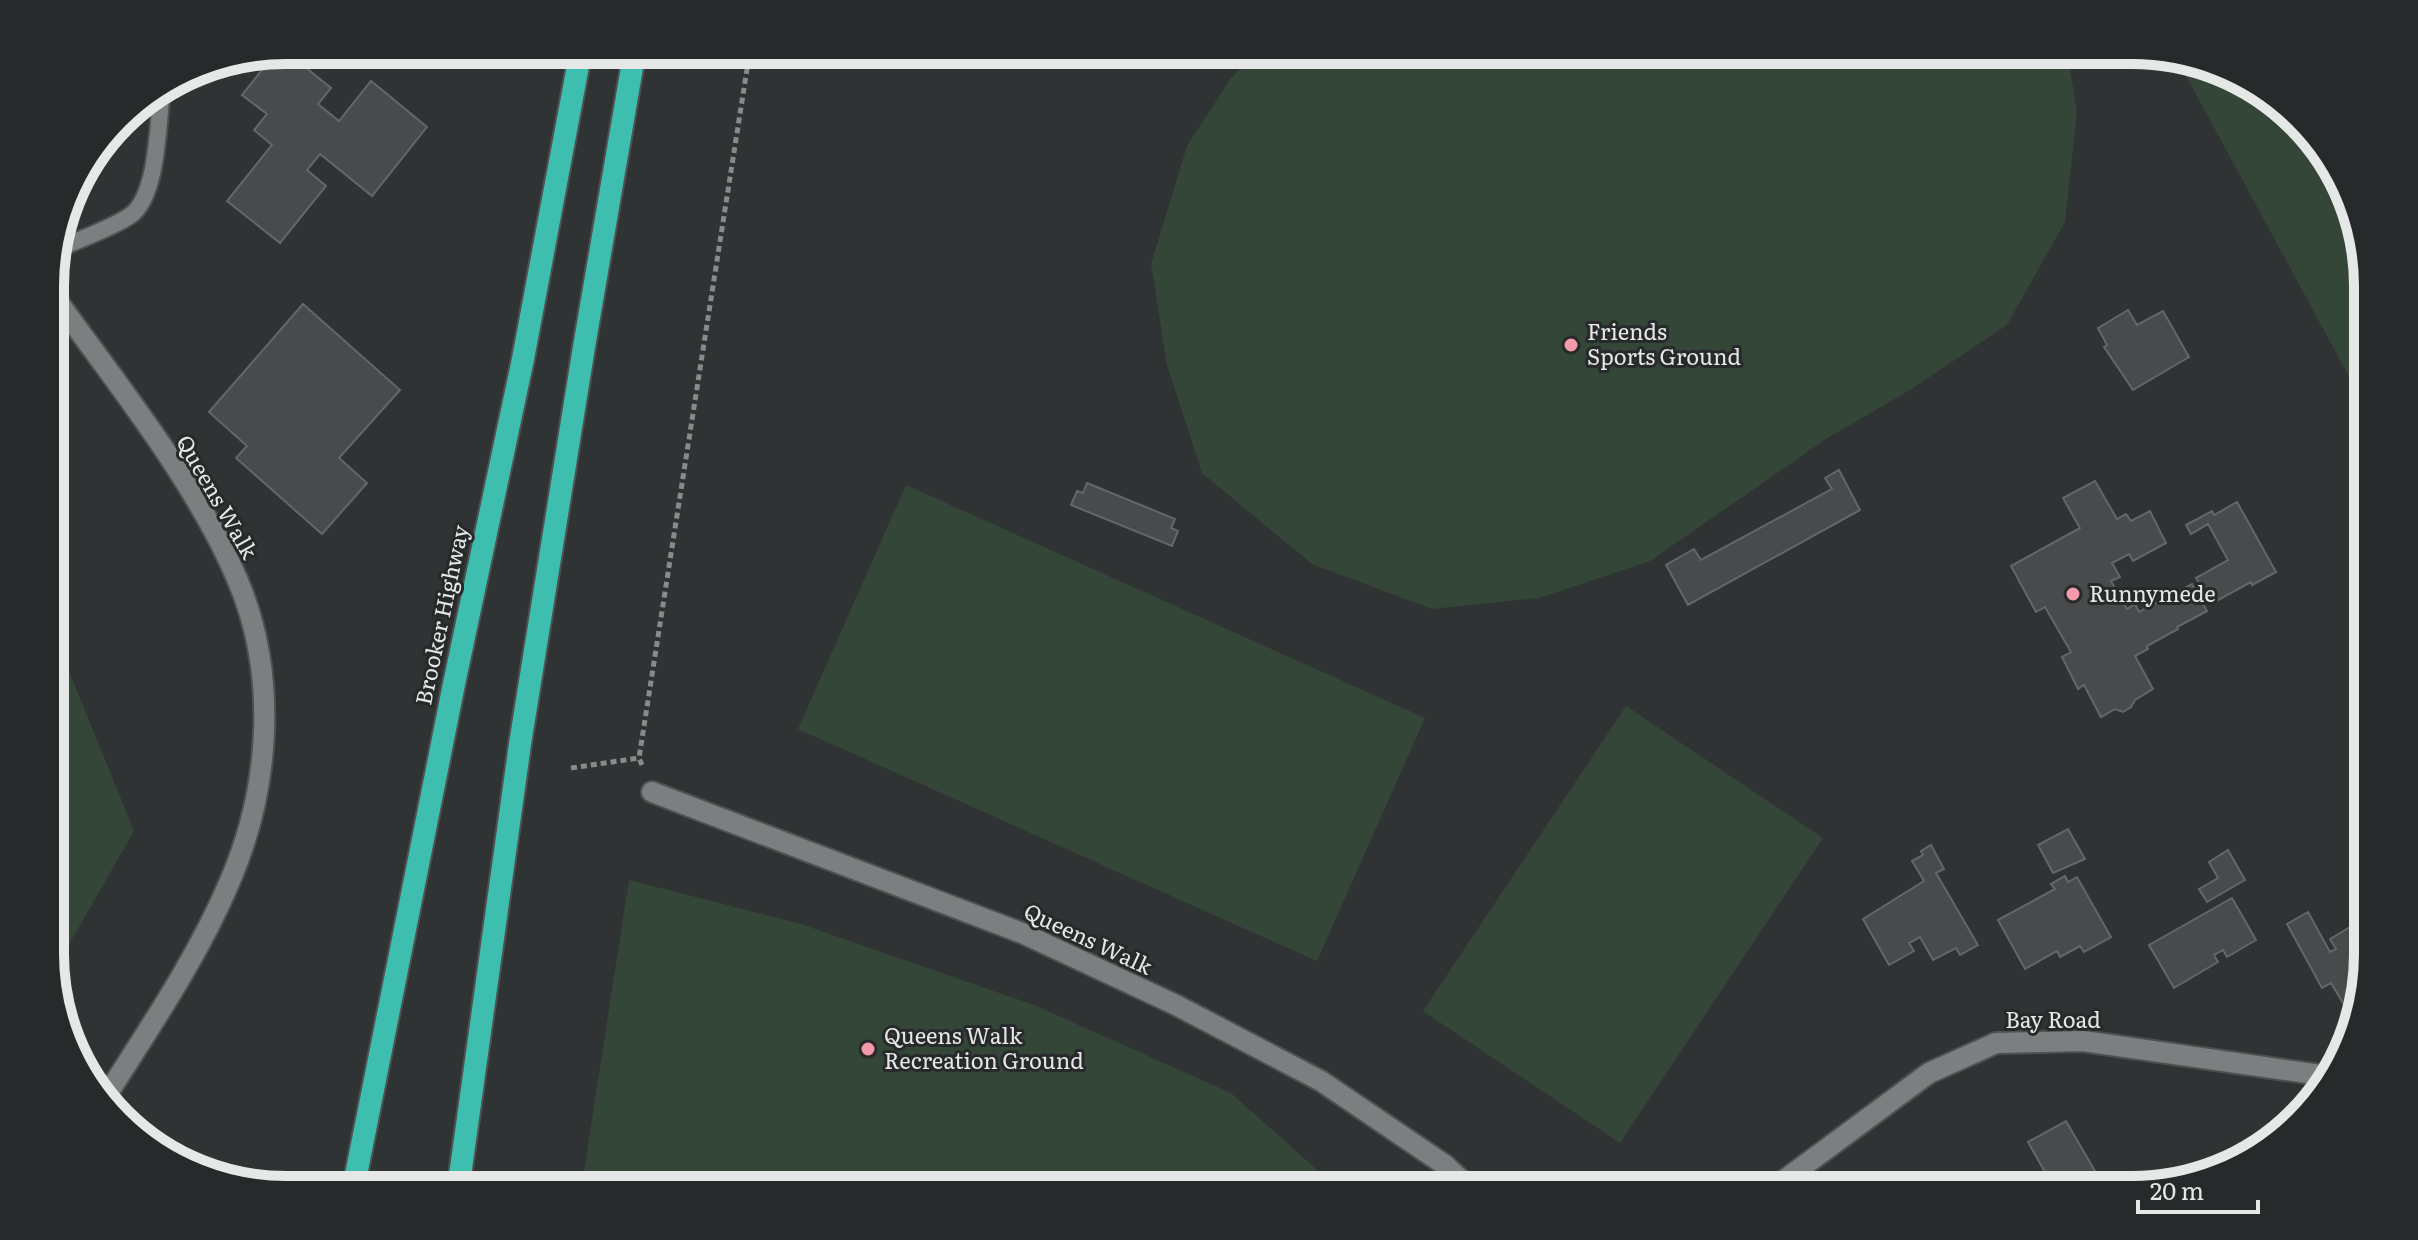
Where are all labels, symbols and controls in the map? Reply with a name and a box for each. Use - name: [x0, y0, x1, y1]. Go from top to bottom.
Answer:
- place label: Friends Sports Ground: [1587, 314, 1741, 372]
- marker: Friends Sports Ground: [1562, 336, 1580, 354]
- street label: Queens Walk: [169, 428, 267, 565]
- street label: Brooker Highway: [405, 521, 476, 708]
- place label: Runnymede: [2089, 576, 2216, 609]
- marker: Runnymede: [2064, 585, 2082, 603]
- street label: Queens Walk: [1019, 893, 1159, 982]
- street label: Bay Road: [2005, 1002, 2101, 1035]
- place label: Queens Walk Recreation Ground: [884, 1018, 1084, 1076]
- marker: Queens Walk Recreation Ground: [859, 1040, 877, 1058]
- scale bar: [2138, 1164, 2258, 1214]
- text: 20 m: [2150, 1172, 2204, 1207]

